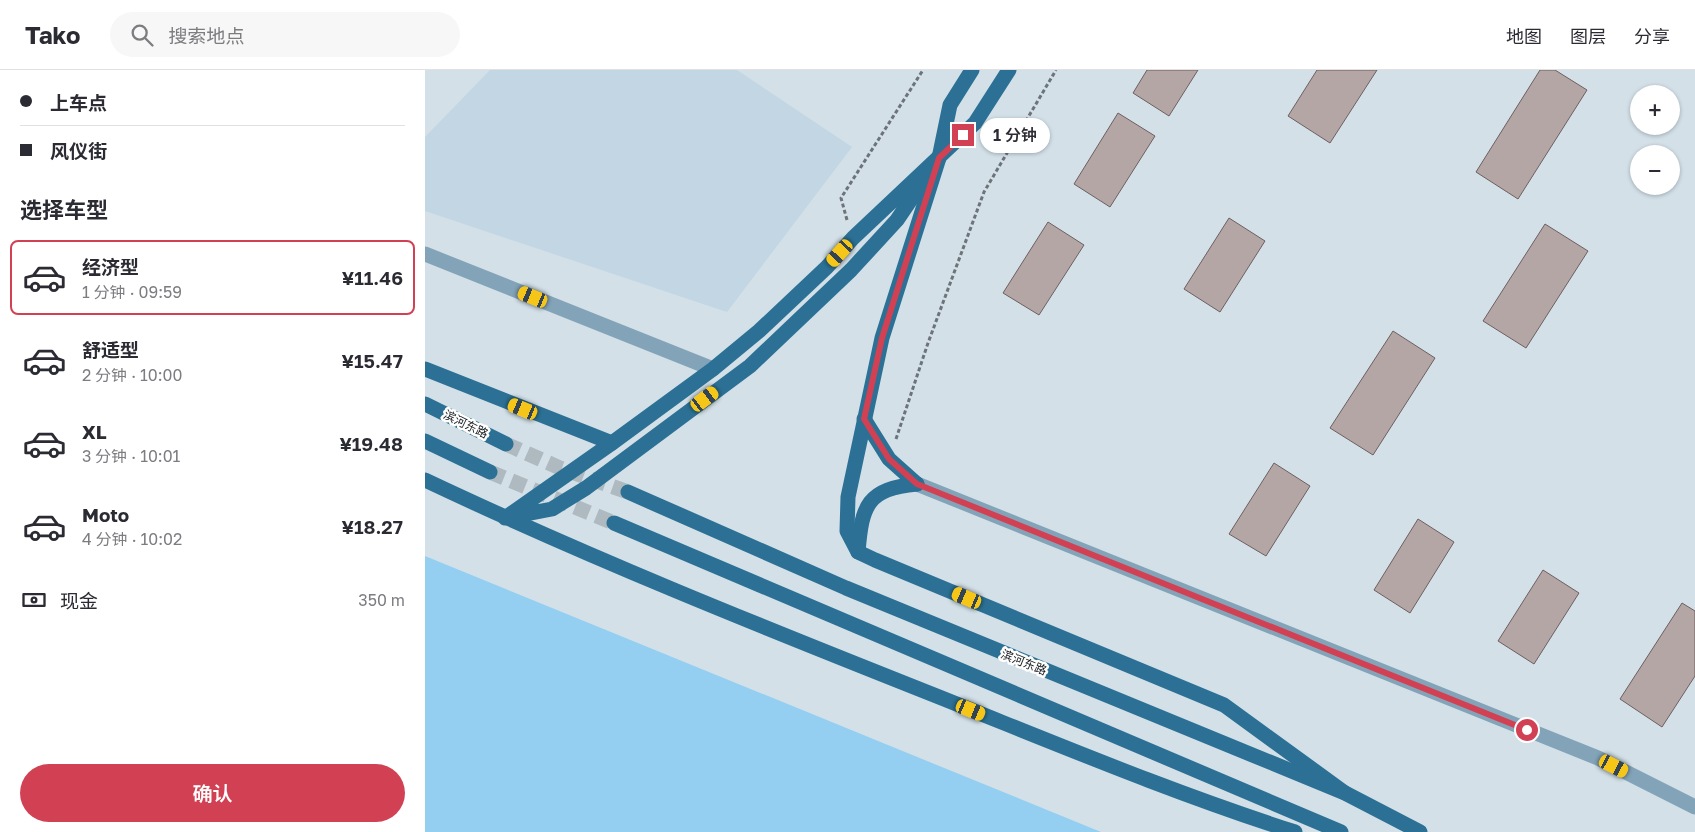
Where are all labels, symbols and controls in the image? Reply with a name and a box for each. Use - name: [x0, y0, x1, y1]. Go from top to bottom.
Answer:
- search box: [110, 12, 460, 57]
- text: Tako: [25, 20, 80, 49]
- icon: search: [128, 21, 156, 49]
- text: 搜索地点: [168, 24, 244, 47]
- text: 地图: [1506, 25, 1542, 47]
- text: 图层: [1570, 25, 1606, 47]
- text: 分享: [1634, 25, 1670, 47]
- map controls: [1630, 85, 1680, 195]
- button: +: [1630, 85, 1680, 135]
- text: 上车点: [50, 91, 107, 114]
- callout: 1 分钟: [981, 118, 1051, 152]
- route end: [952, 124, 974, 146]
- text: 1 分钟: [993, 125, 1037, 145]
- text: 风仪街: [50, 139, 107, 162]
- button: −: [1630, 145, 1680, 195]
- text: 选择车型: [20, 196, 108, 223]
- car: [824, 237, 855, 269]
- icon: car: [22, 255, 67, 300]
- text: 经济型: [82, 255, 139, 278]
- text: ¥11.46: [342, 266, 403, 289]
- text: 1 分钟 · 09:59: [82, 282, 182, 302]
- car: [516, 284, 549, 310]
- icon: car: [22, 338, 67, 383]
- text: 舒适型: [82, 338, 139, 361]
- text: ¥15.47: [342, 349, 403, 372]
- text: 2 分钟 · 10:00: [82, 365, 182, 385]
- car: [688, 384, 721, 414]
- car: [506, 396, 539, 422]
- street label: 滨河东路: [441, 407, 491, 441]
- text: XL: [82, 420, 107, 443]
- icon: car: [22, 421, 67, 466]
- text: ¥19.48: [339, 432, 403, 455]
- text: 3 分钟 · 10:01: [82, 446, 180, 466]
- text: Moto: [82, 503, 129, 526]
- icon: car: [22, 504, 67, 549]
- text: ¥18.27: [342, 515, 403, 538]
- text: 4 分钟 · 10:02: [82, 529, 182, 549]
- car: [950, 585, 983, 611]
- icon: cash: [20, 586, 48, 614]
- text: 现金: [60, 589, 98, 612]
- text: 350 m: [358, 590, 405, 610]
- street label: 滨河东路: [999, 646, 1049, 678]
- car: [954, 697, 987, 723]
- route start: [1516, 719, 1538, 741]
- car: [1597, 753, 1630, 779]
- button: 确认: [20, 764, 405, 822]

